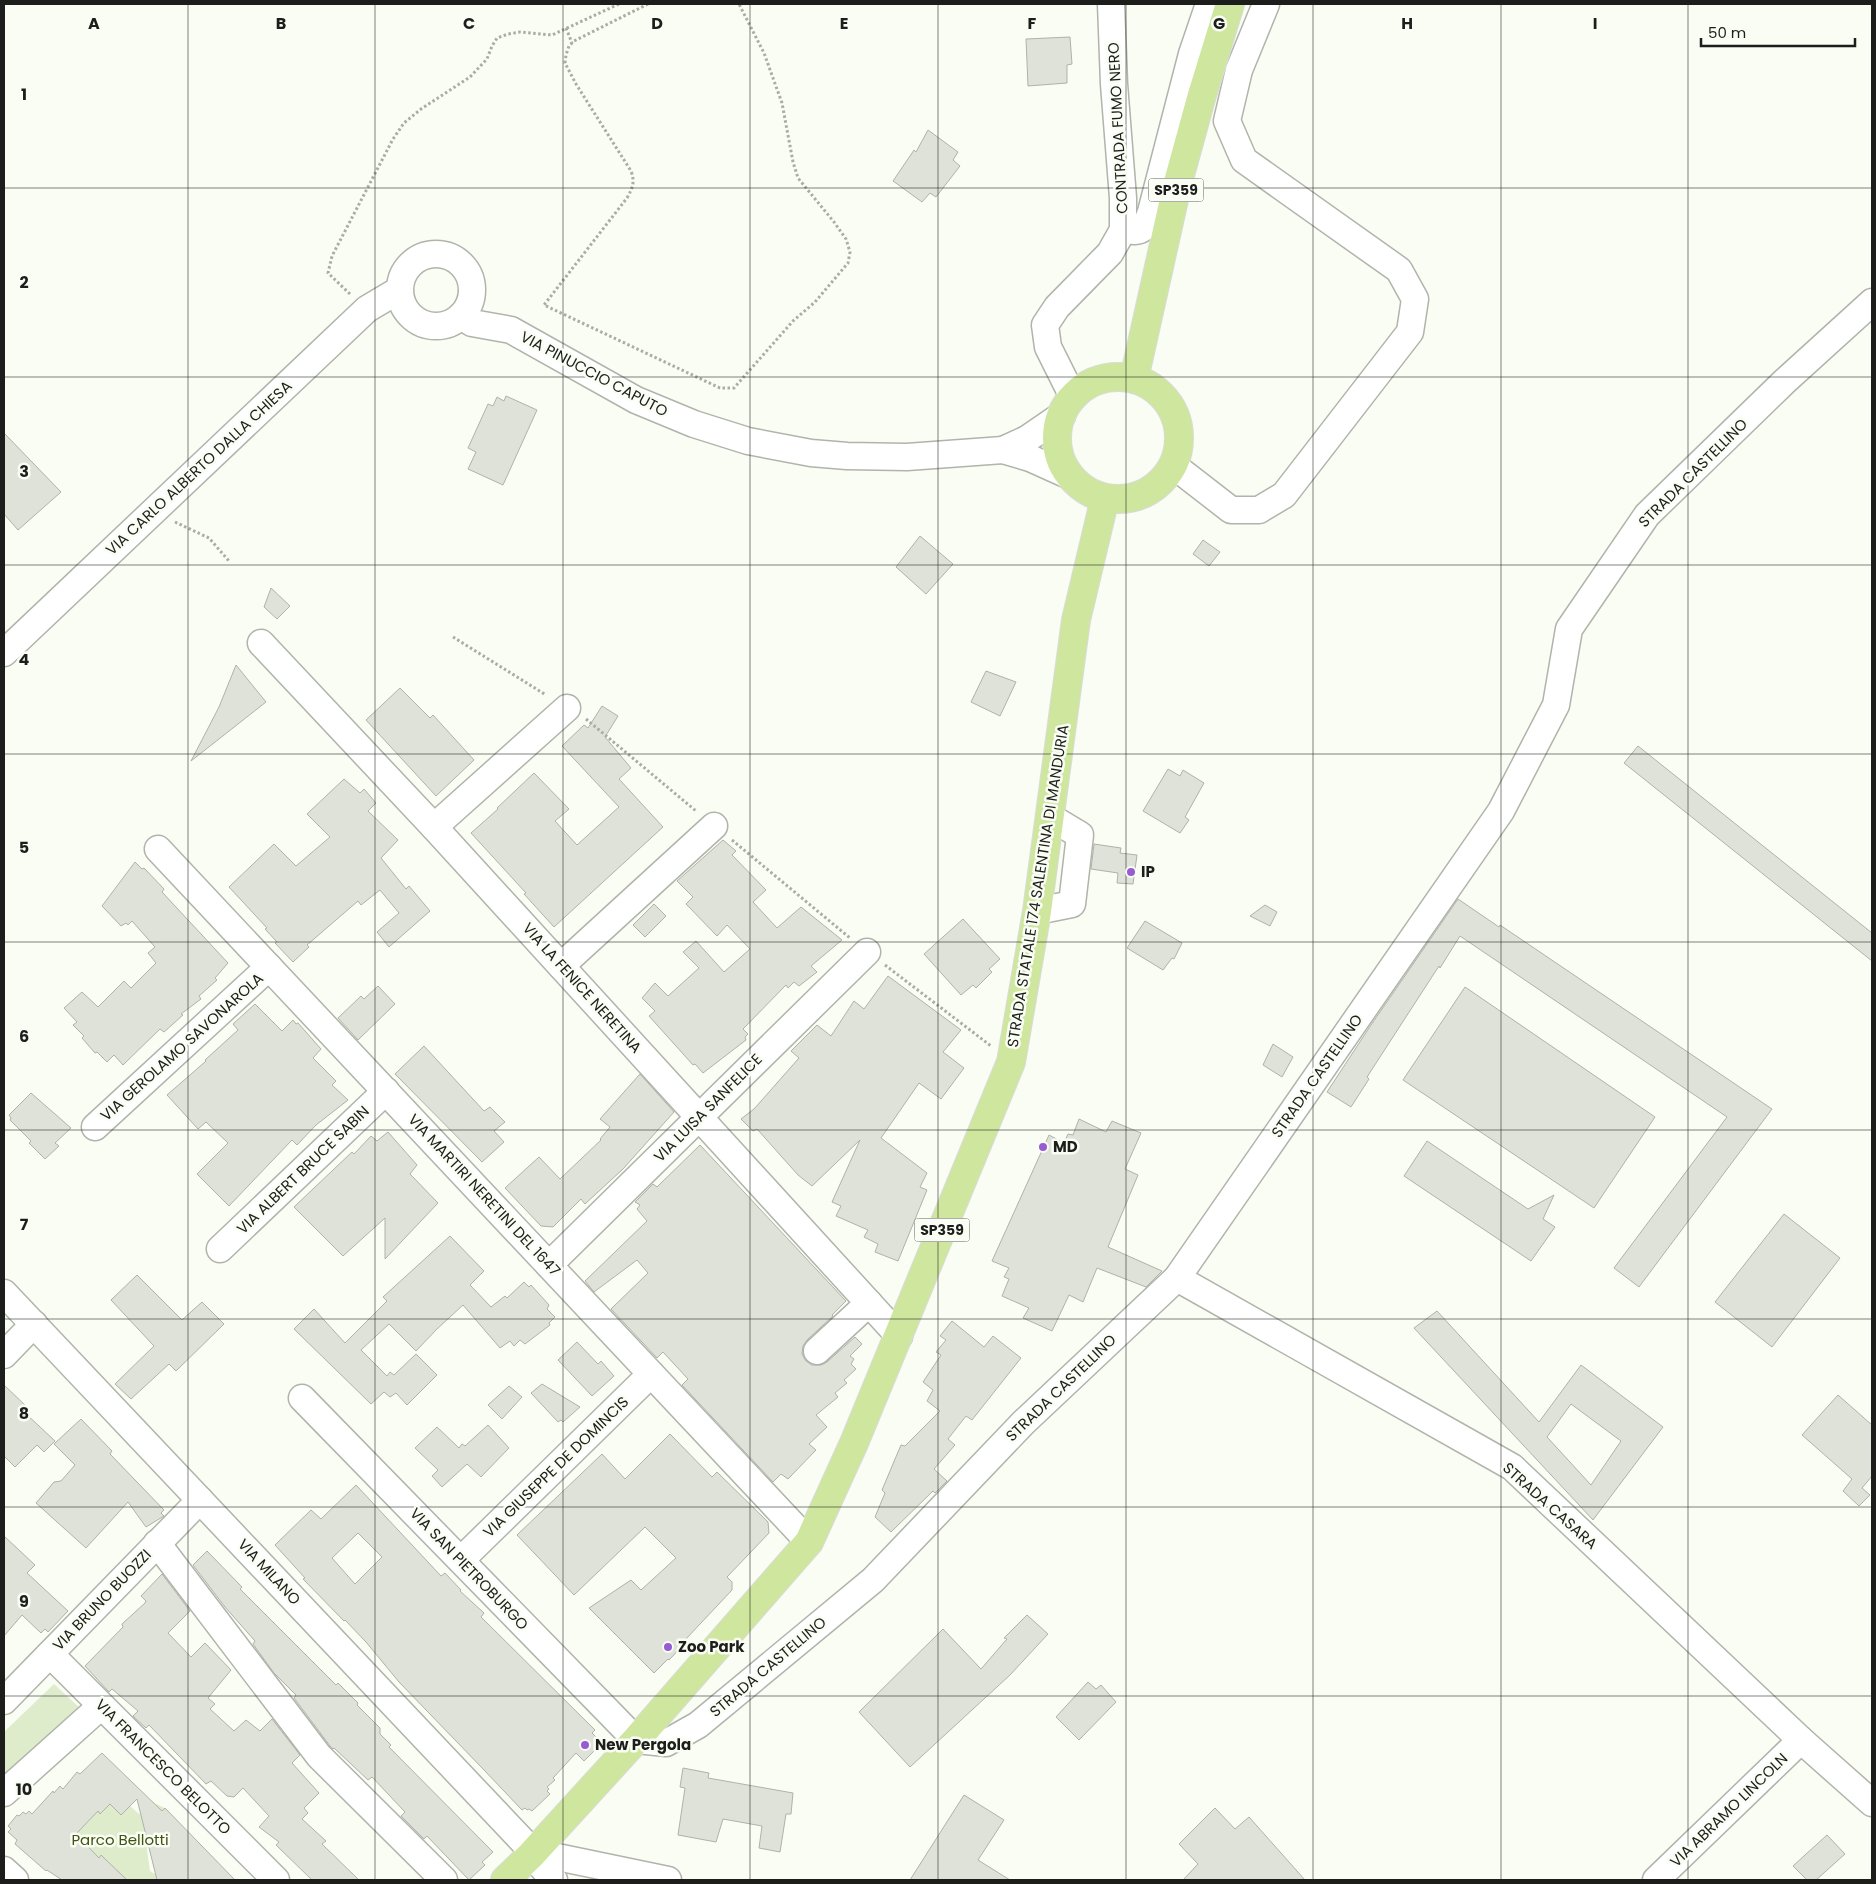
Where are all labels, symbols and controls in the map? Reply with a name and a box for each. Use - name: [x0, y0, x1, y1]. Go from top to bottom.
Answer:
- text: A: [88, 12, 100, 35]
- text: B: [276, 12, 286, 35]
- text: C: [463, 12, 475, 35]
- text: D: [651, 12, 663, 35]
- text: E: [840, 12, 848, 35]
- text: F: [1028, 12, 1037, 35]
- text: G: [1213, 12, 1225, 35]
- text: H: [1401, 12, 1413, 35]
- text: I: [1593, 12, 1597, 35]
- scale bar: [1701, 15, 1855, 47]
- text: 50 m: [1708, 22, 1746, 43]
- street label: CONTRADA FUMO NERO: [1103, 42, 1132, 214]
- text: 1: [21, 83, 27, 106]
- road number: SP359: [1148, 178, 1204, 202]
- text: 2: [19, 271, 29, 294]
- street label: VIA PINUCCIO CAPUTO: [517, 326, 672, 421]
- street label: VIA CARLO ALBERTO DALLA CHIESA: [101, 376, 296, 560]
- street label: STRADA CASTELLINO: [1634, 413, 1752, 532]
- text: 3: [19, 460, 29, 483]
- text: 4: [19, 648, 30, 671]
- street label: STRADA STATALE 174 SALENTINA DI MANDURIA: [1002, 723, 1073, 1049]
- text: 5: [19, 836, 29, 859]
- place label: IP: [1141, 861, 1155, 882]
- marker: IP: [1125, 866, 1137, 878]
- street label: VIA LA FENICE NERETINA: [518, 918, 647, 1057]
- street label: VIA GEROLAMO SAVONAROLA: [96, 968, 268, 1126]
- street label: STRADA CASTELLINO: [1266, 1010, 1367, 1142]
- text: 6: [19, 1025, 29, 1048]
- street label: VIA LUISA SANFELICE: [649, 1049, 766, 1166]
- street label: VIA ALBERT BRUCE SABIN: [232, 1101, 374, 1239]
- street label: VIA MARTIRI NERETINI DEL 1647: [404, 1109, 565, 1280]
- place label: MD: [1053, 1136, 1078, 1157]
- marker: MD: [1037, 1141, 1049, 1153]
- text: 7: [20, 1213, 29, 1236]
- road number: SP359: [914, 1218, 970, 1242]
- street label: STRADA CASTELLINO: [1001, 1329, 1121, 1446]
- street label: VIA GIUSEPPE DE DOMINCIS: [478, 1391, 633, 1542]
- text: 8: [19, 1402, 29, 1425]
- street label: STRADA CASARA: [1498, 1457, 1602, 1554]
- street label: VIA SAN PIETROBURGO: [405, 1503, 533, 1635]
- street label: VIA MILANO: [233, 1534, 306, 1609]
- street label: VIA BRUNO BUOZZI: [48, 1544, 156, 1655]
- text: 9: [19, 1590, 29, 1613]
- street label: STRADA CASTELLINO: [705, 1611, 831, 1722]
- place label: Zoo Park: [678, 1636, 745, 1657]
- marker: Zoo Park: [662, 1641, 674, 1653]
- street label: VIA FRANCESCO BELOTTO: [91, 1694, 236, 1839]
- place label: New Pergola: [595, 1734, 691, 1755]
- marker: New Pergola: [579, 1739, 591, 1751]
- street label: VIA ABRAMO LINCOLN: [1665, 1748, 1792, 1871]
- text: 10: [16, 1778, 32, 1801]
- park label: Parco Bellotti: [71, 1829, 169, 1850]

